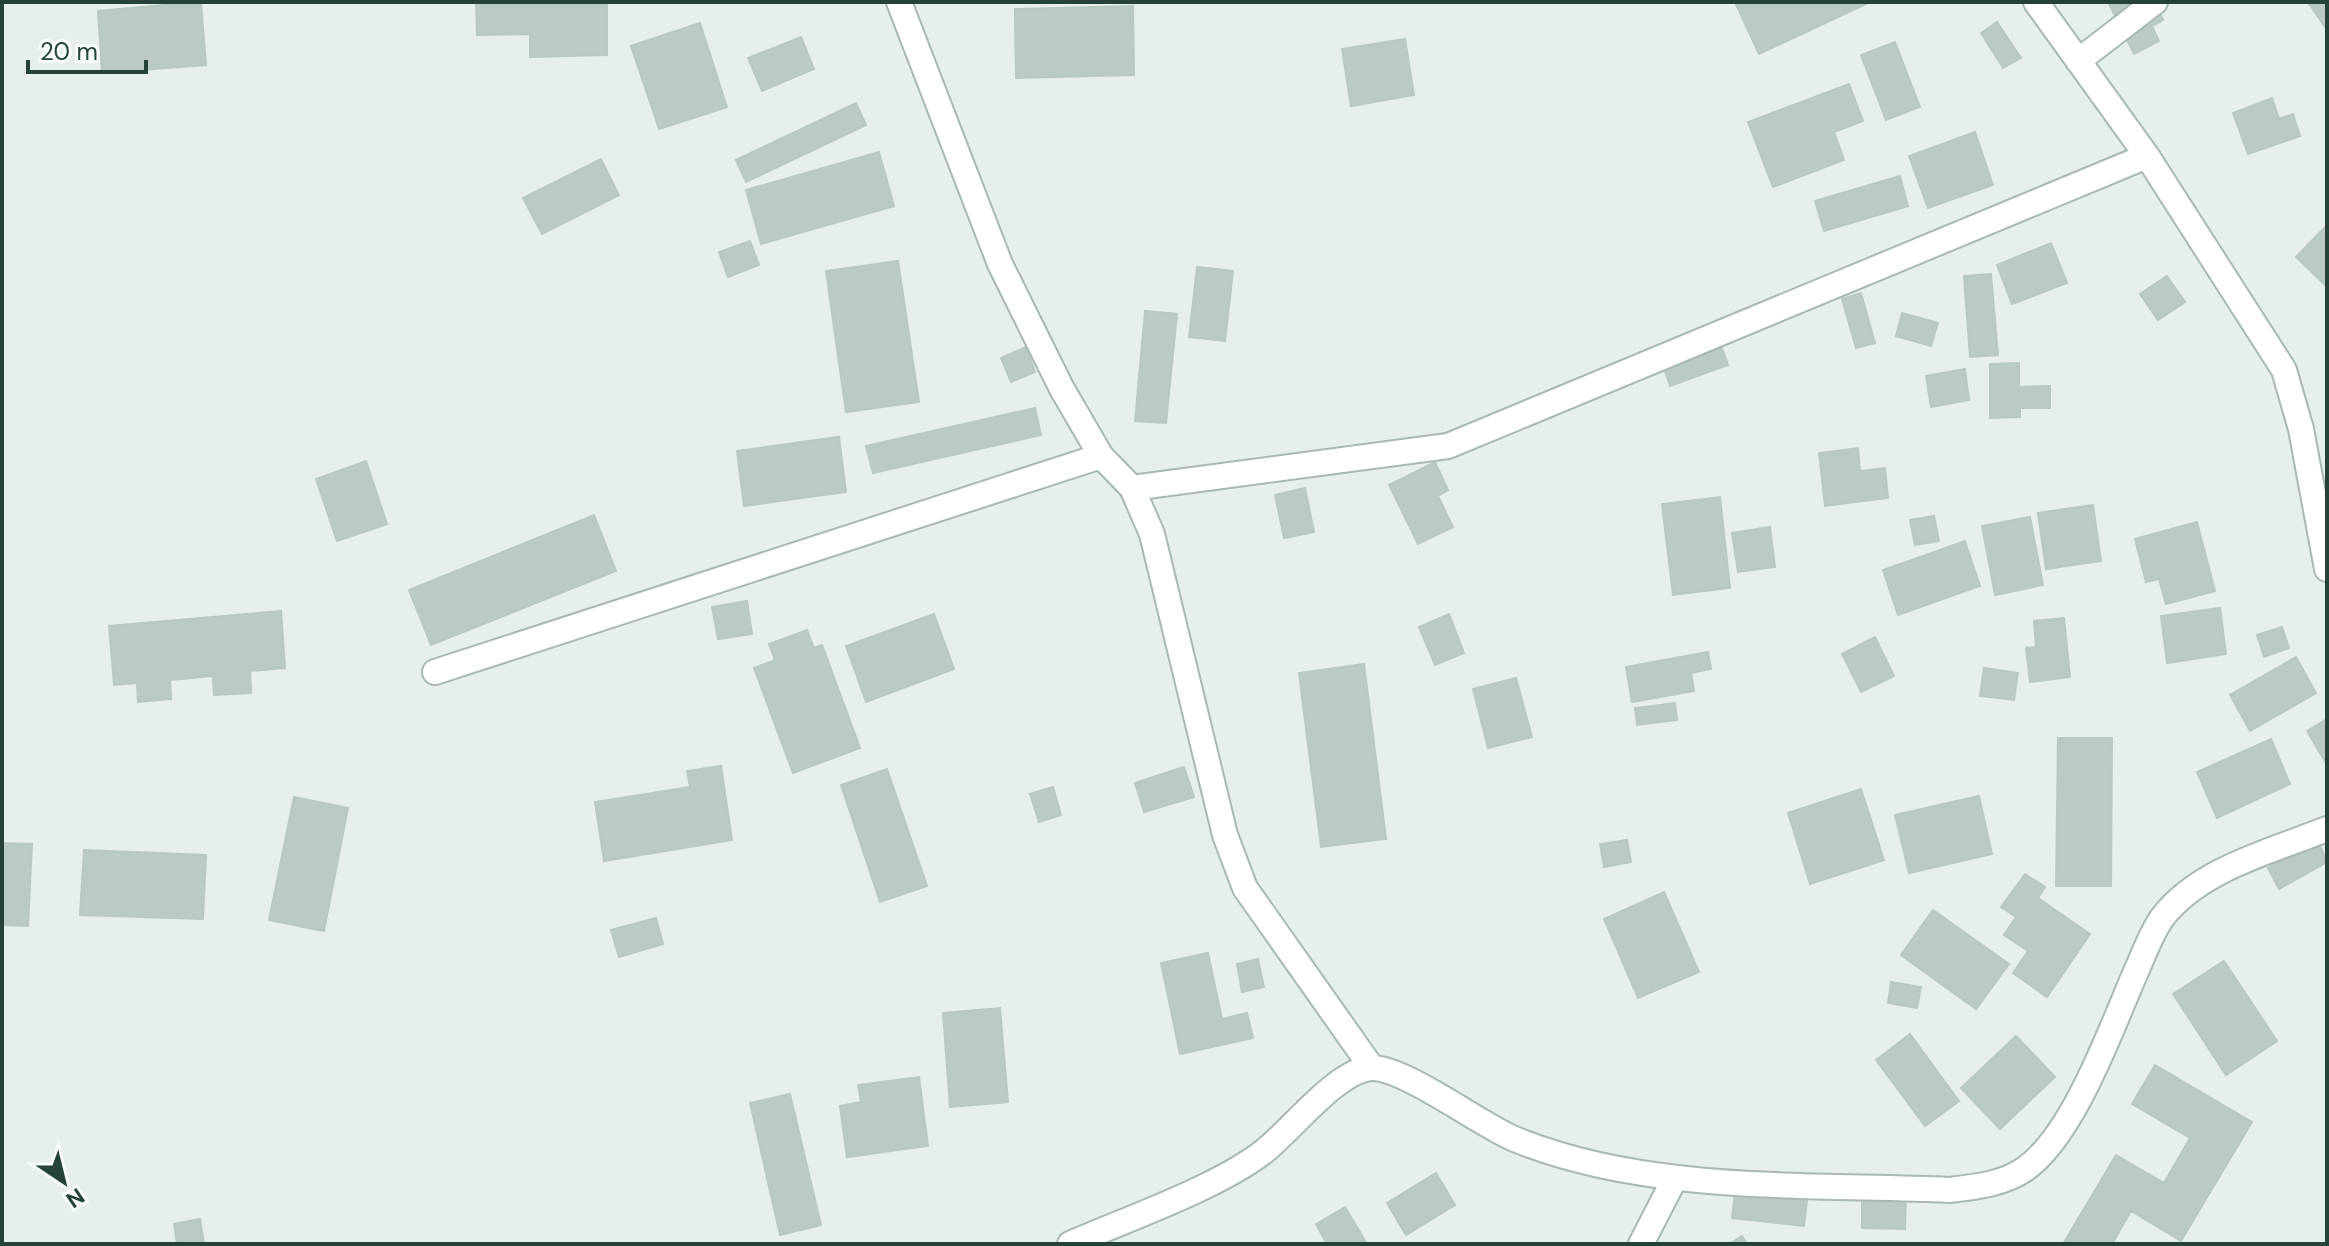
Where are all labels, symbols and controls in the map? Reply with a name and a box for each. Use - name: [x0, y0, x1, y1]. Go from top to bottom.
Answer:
- scale bar: [28, 24, 146, 74]
- text: 20 m: [40, 36, 98, 67]
- north arrow: [24, 1142, 104, 1222]
- text: N: [60, 1181, 90, 1214]

